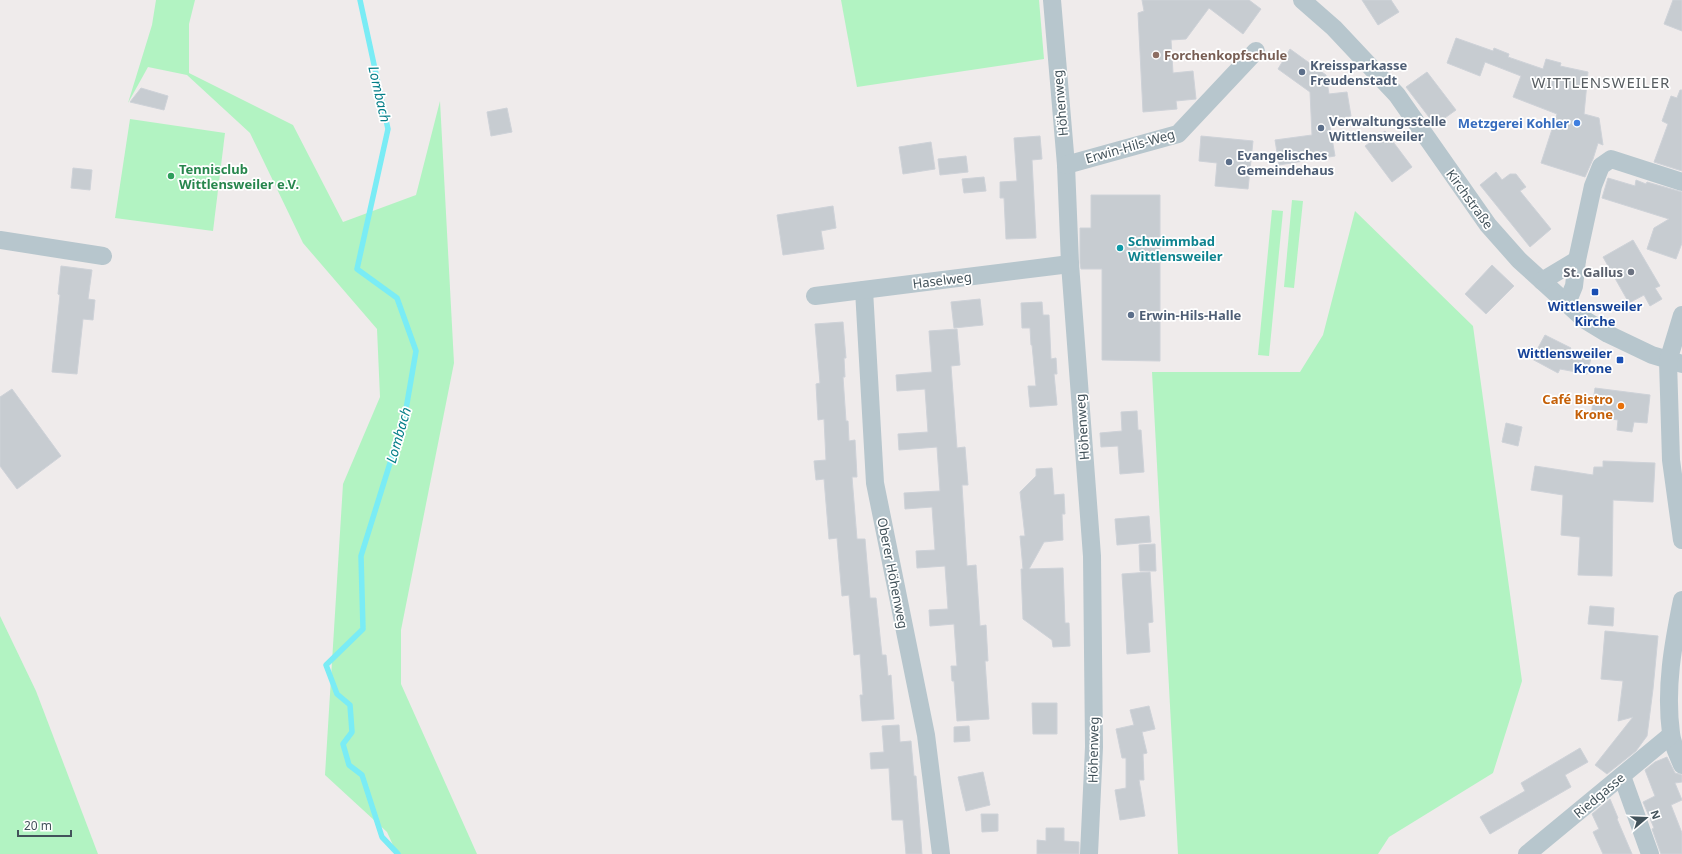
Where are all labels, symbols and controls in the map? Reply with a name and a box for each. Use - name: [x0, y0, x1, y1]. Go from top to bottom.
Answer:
- place label: Forchenkopfschule: [1164, 46, 1288, 64]
- marker: Forchenkopfschule: [1151, 50, 1161, 60]
- place label: Kreissparkasse Freudenstadt: [1310, 56, 1408, 89]
- water label: Lombach: [364, 64, 396, 124]
- marker: Kreissparkasse Freudenstadt: [1297, 67, 1307, 77]
- street label: Höhenweg: [1048, 69, 1072, 137]
- district label: WITTLENSWEILER: [1532, 72, 1670, 92]
- place label: Verwaltungsstelle Wittlensweiler: [1329, 112, 1447, 145]
- place label: Metzgerei Kohler: [1458, 114, 1569, 132]
- marker: Metzgerei Kohler: [1572, 118, 1582, 128]
- marker: Verwaltungsstelle Wittlensweiler: [1316, 123, 1326, 133]
- street label: Erwin-Hils-Weg: [1083, 125, 1177, 167]
- place label: Evangelisches Gemeindehaus: [1237, 146, 1334, 179]
- marker: Evangelisches Gemeindehaus: [1224, 157, 1234, 167]
- place label: Tennisclub Wittlensweiler e.V.: [179, 160, 299, 193]
- street label: Kirchstraße: [1442, 166, 1498, 232]
- marker: Tennisclub Wittlensweiler e.V.: [166, 171, 176, 181]
- place label: Schwimmbad Wittlensweiler: [1128, 232, 1223, 265]
- marker: Schwimmbad Wittlensweiler: [1115, 243, 1125, 253]
- place label: St. Gallus: [1563, 263, 1623, 281]
- street label: Haselweg: [911, 267, 973, 293]
- marker: St. Gallus: [1626, 267, 1636, 277]
- marker: Wittlensweiler Kirche: [1590, 287, 1600, 297]
- place label: Wittlensweiler Kirche: [1548, 297, 1642, 330]
- place label: Erwin-Hils-Halle: [1139, 306, 1242, 324]
- marker: Erwin-Hils-Halle: [1126, 310, 1136, 320]
- place label: Wittlensweiler Krone: [1517, 344, 1612, 377]
- marker: Wittlensweiler Krone: [1615, 355, 1625, 365]
- place label: Café Bistro Krone: [1542, 390, 1613, 423]
- street label: Höhenweg: [1071, 393, 1093, 461]
- marker: Café Bistro Krone: [1616, 401, 1626, 411]
- water label: Lombach: [381, 405, 415, 465]
- street label: Oberer Höhenweg: [873, 516, 913, 630]
- street label: Höhenweg: [1083, 717, 1103, 783]
- street label: Riedgasse: [1570, 768, 1628, 822]
- north arrow: [1626, 798, 1666, 838]
- text: N: [1647, 808, 1664, 821]
- scale bar: [18, 812, 71, 838]
- text: 20 m: [24, 817, 52, 834]

